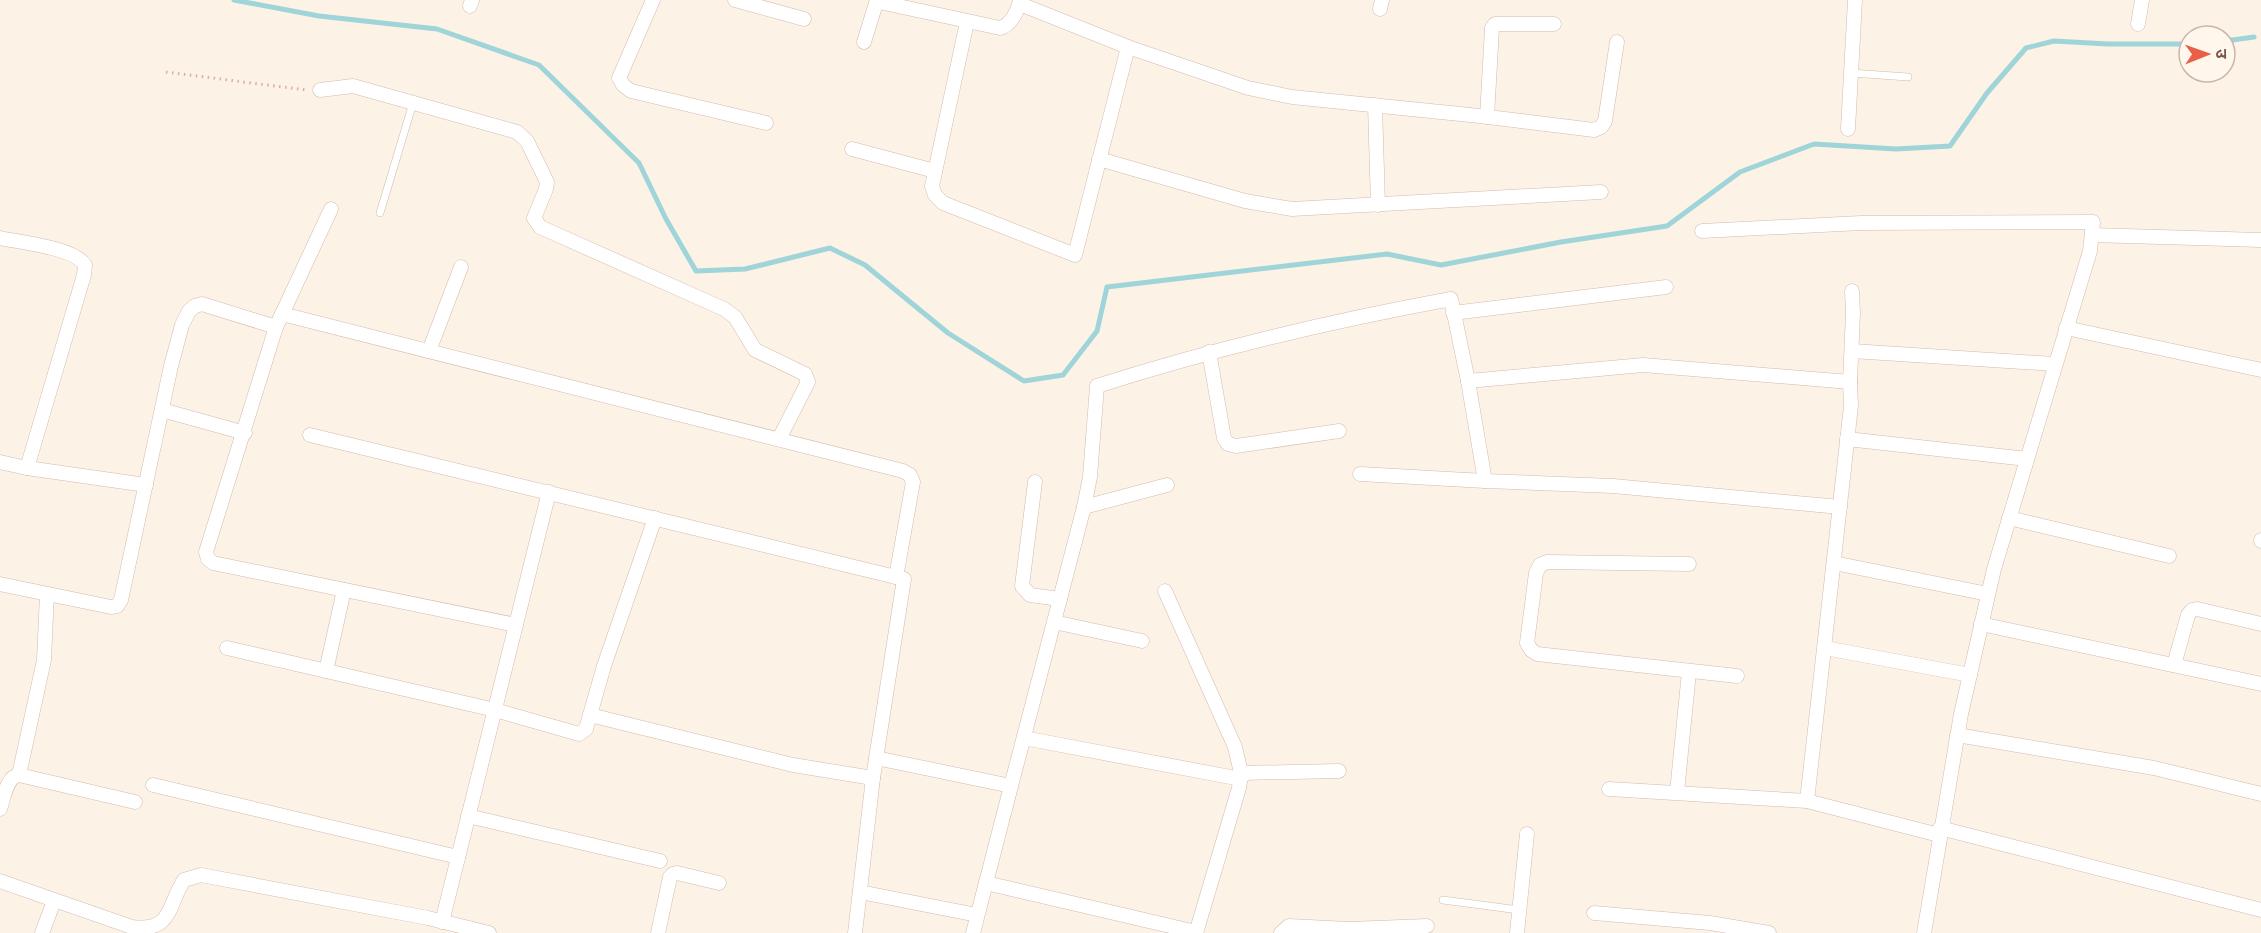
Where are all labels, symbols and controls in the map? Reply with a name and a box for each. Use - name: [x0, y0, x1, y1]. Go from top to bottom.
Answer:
- north arrow: [2177, 24, 2237, 84]
- text: उ: [2213, 49, 2229, 59]

